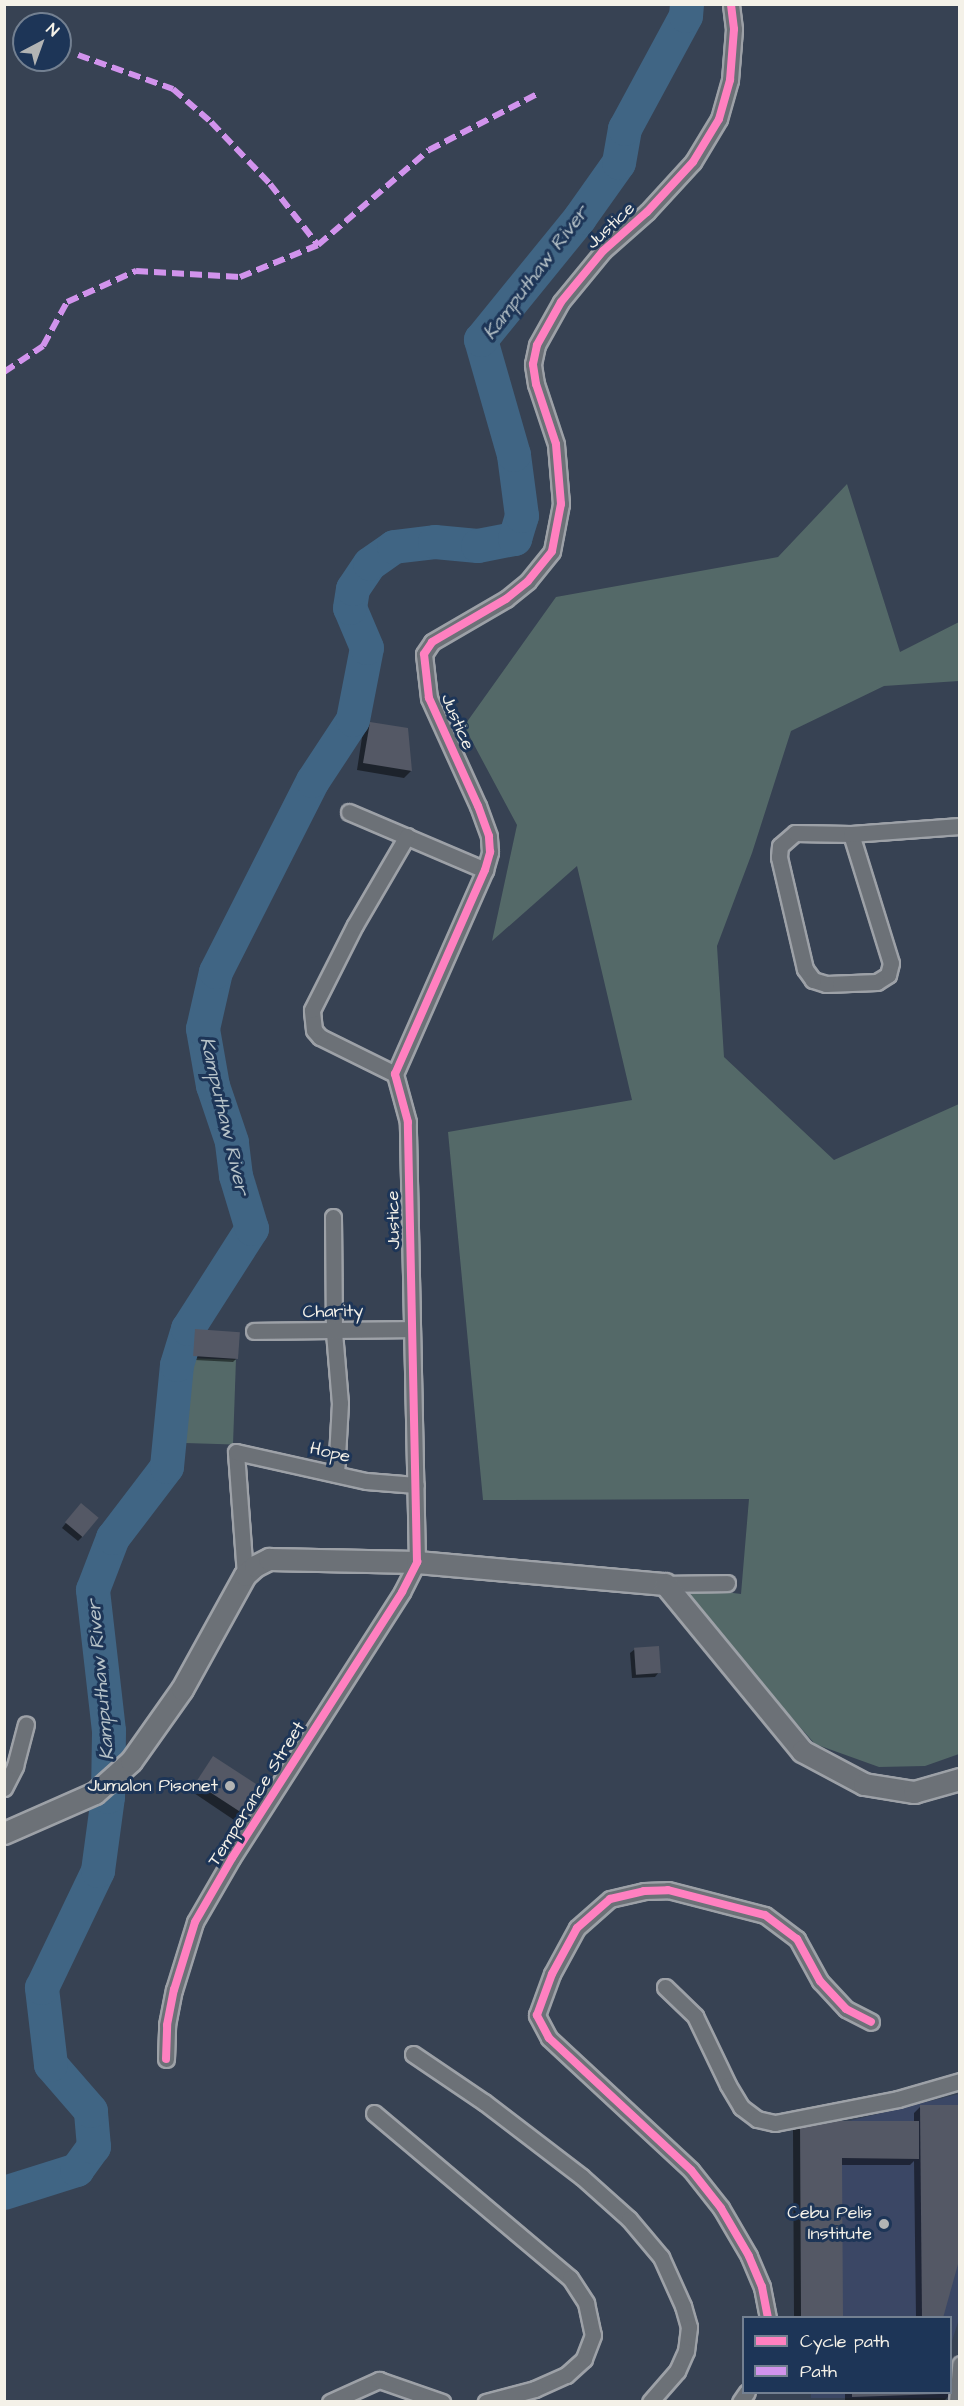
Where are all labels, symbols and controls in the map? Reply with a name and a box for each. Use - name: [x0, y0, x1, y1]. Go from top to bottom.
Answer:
- north arrow: [12, 12, 72, 72]
- text: N: [41, 18, 63, 42]
- street label: Justice: [582, 198, 640, 254]
- water label: Kamputhaw River: [478, 201, 594, 345]
- street label: Justice: [436, 691, 478, 753]
- water label: Kamputhaw River: [194, 1035, 254, 1197]
- street label: Justice: [383, 1190, 405, 1250]
- street label: Charity: [303, 1301, 363, 1323]
- street label: Hope: [308, 1438, 352, 1468]
- water label: Kamputhaw River: [82, 1599, 120, 1761]
- street label: Temperance Street: [204, 1718, 310, 1870]
- place label: Jumalon Pisonet: [88, 1775, 218, 1797]
- marker: Jumalon Pisonet: [223, 1779, 237, 1793]
- place label: Cebu Pelis Institute: [787, 2203, 872, 2246]
- marker: Cebu Pelis Institute: [877, 2217, 891, 2231]
- legend: [742, 2316, 952, 2394]
- text: Cycle path: [800, 2329, 889, 2354]
- text: Path: [800, 2359, 837, 2384]

